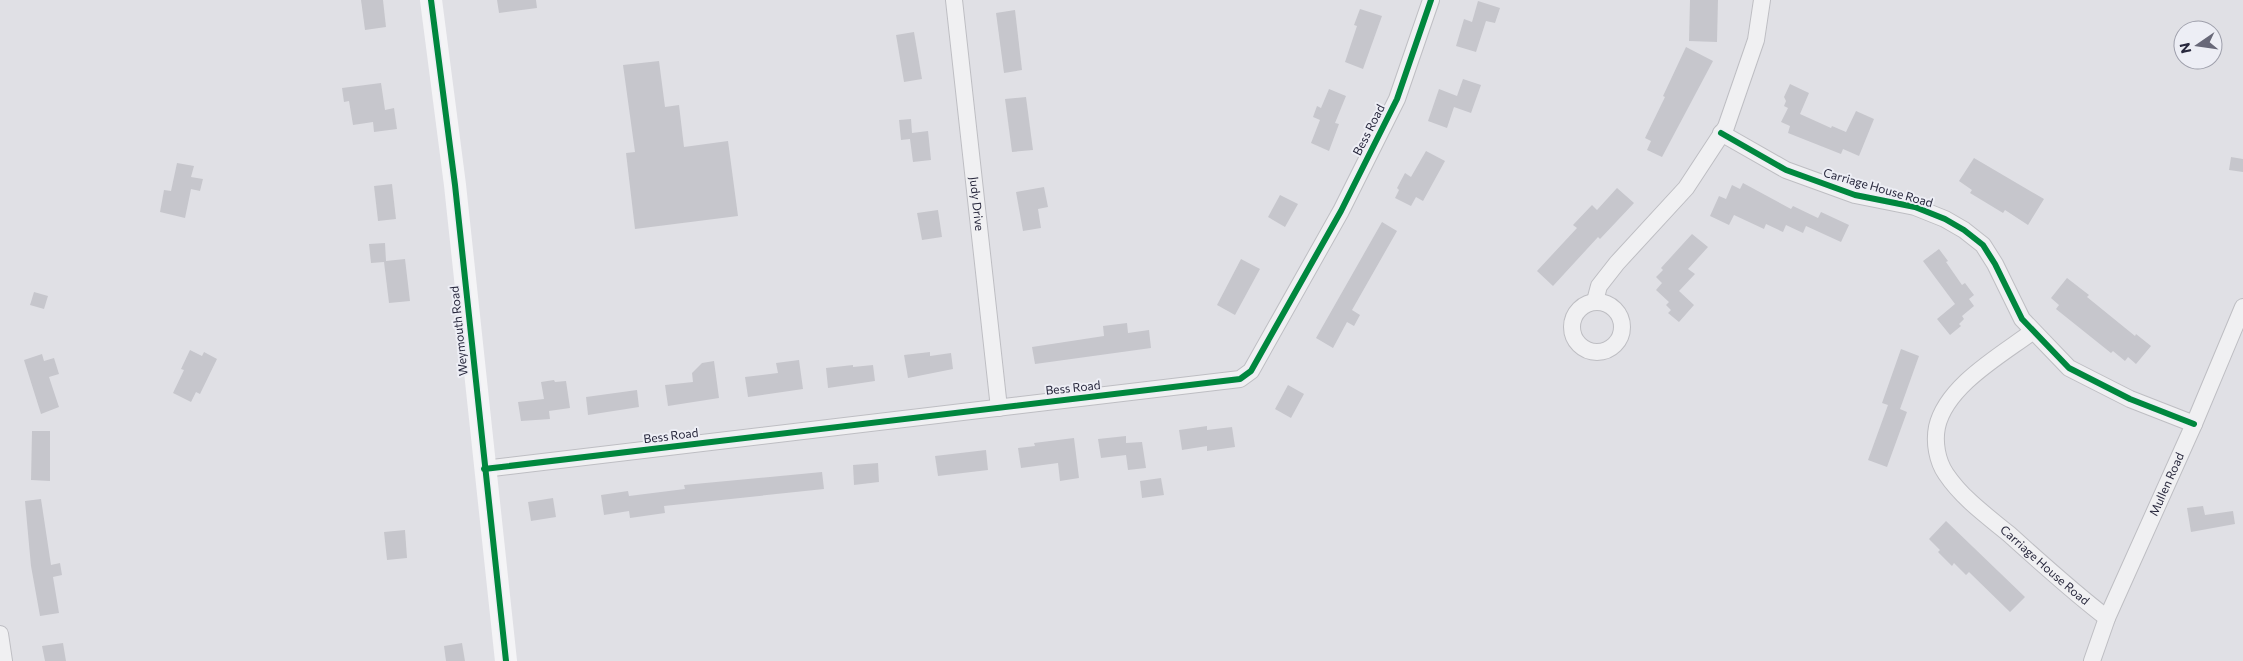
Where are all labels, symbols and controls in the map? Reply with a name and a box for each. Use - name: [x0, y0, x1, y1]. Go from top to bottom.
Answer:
- north arrow: [2173, 20, 2223, 70]
- text: N: [2175, 41, 2194, 55]
- street label: Bess Road: [1349, 102, 1387, 157]
- street label: Carriage House Road: [1822, 165, 1935, 209]
- street label: Judy Drive: [967, 176, 987, 232]
- street label: Weymouth Road: [446, 285, 470, 377]
- street label: Bess Road: [1045, 377, 1101, 397]
- street label: Bess Road: [643, 425, 699, 445]
- street label: Mullen Road: [2146, 450, 2186, 518]
- street label: Carriage House Road: [1998, 522, 2093, 607]

